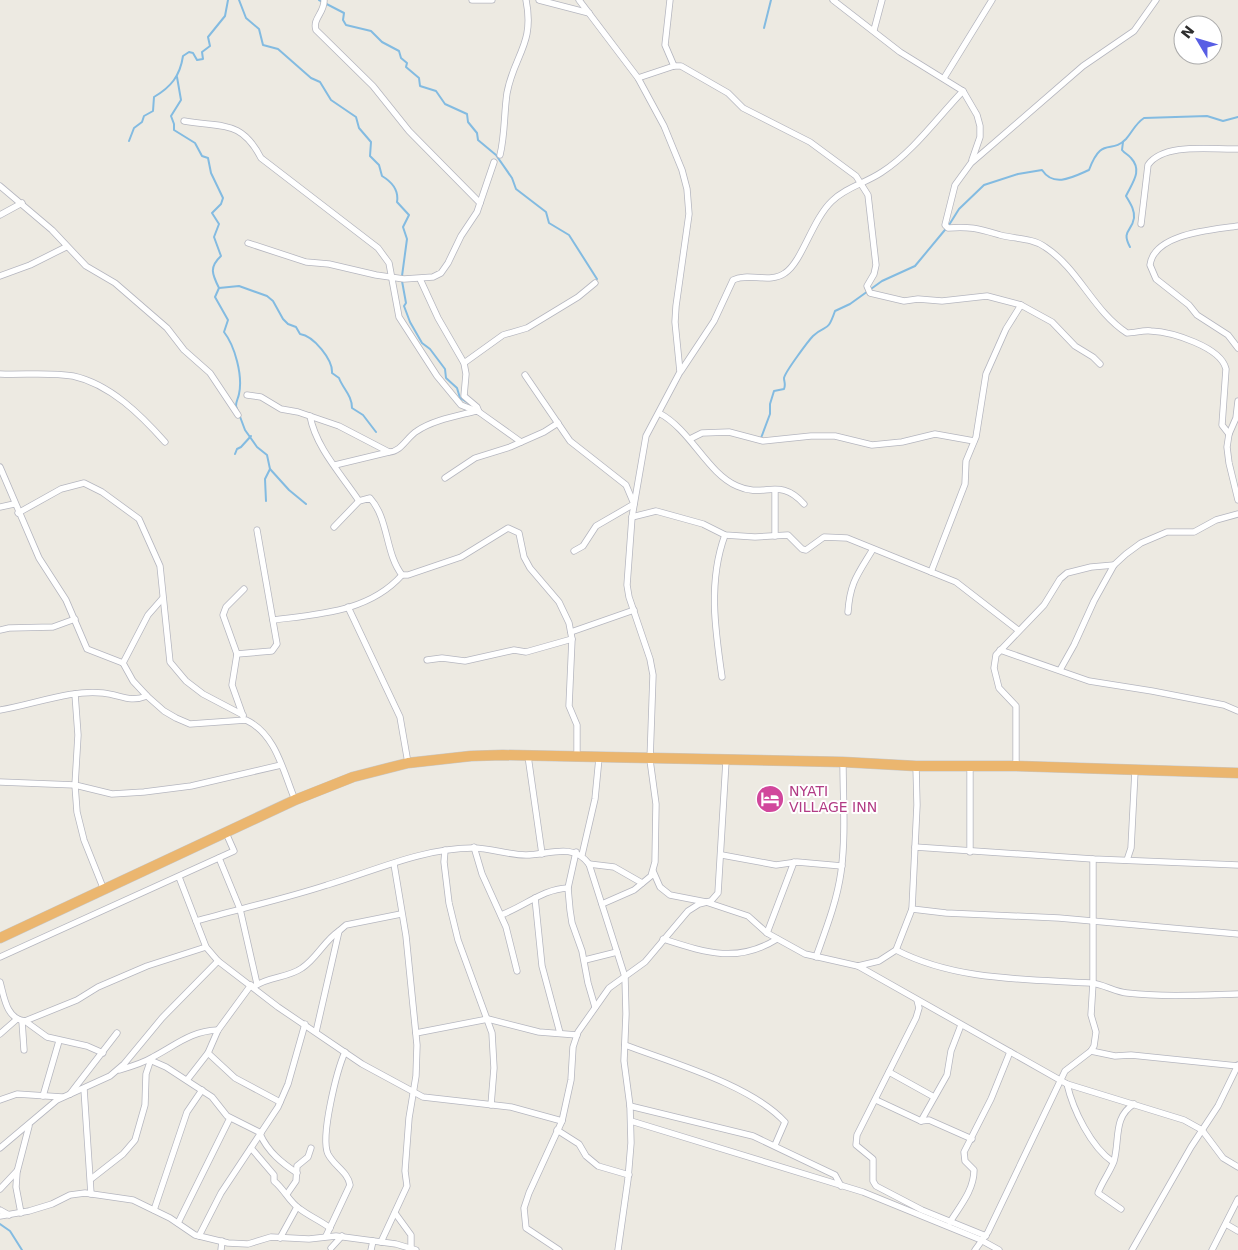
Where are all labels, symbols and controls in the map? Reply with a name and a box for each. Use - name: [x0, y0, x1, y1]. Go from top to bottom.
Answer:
- north arrow: [1173, 15, 1223, 65]
- text: N: [1178, 22, 1198, 42]
- place label: NYATI VILLAGE INN: [789, 783, 877, 815]
- hotel icon: NYATI VILLAGE INN: [755, 784, 785, 814]

